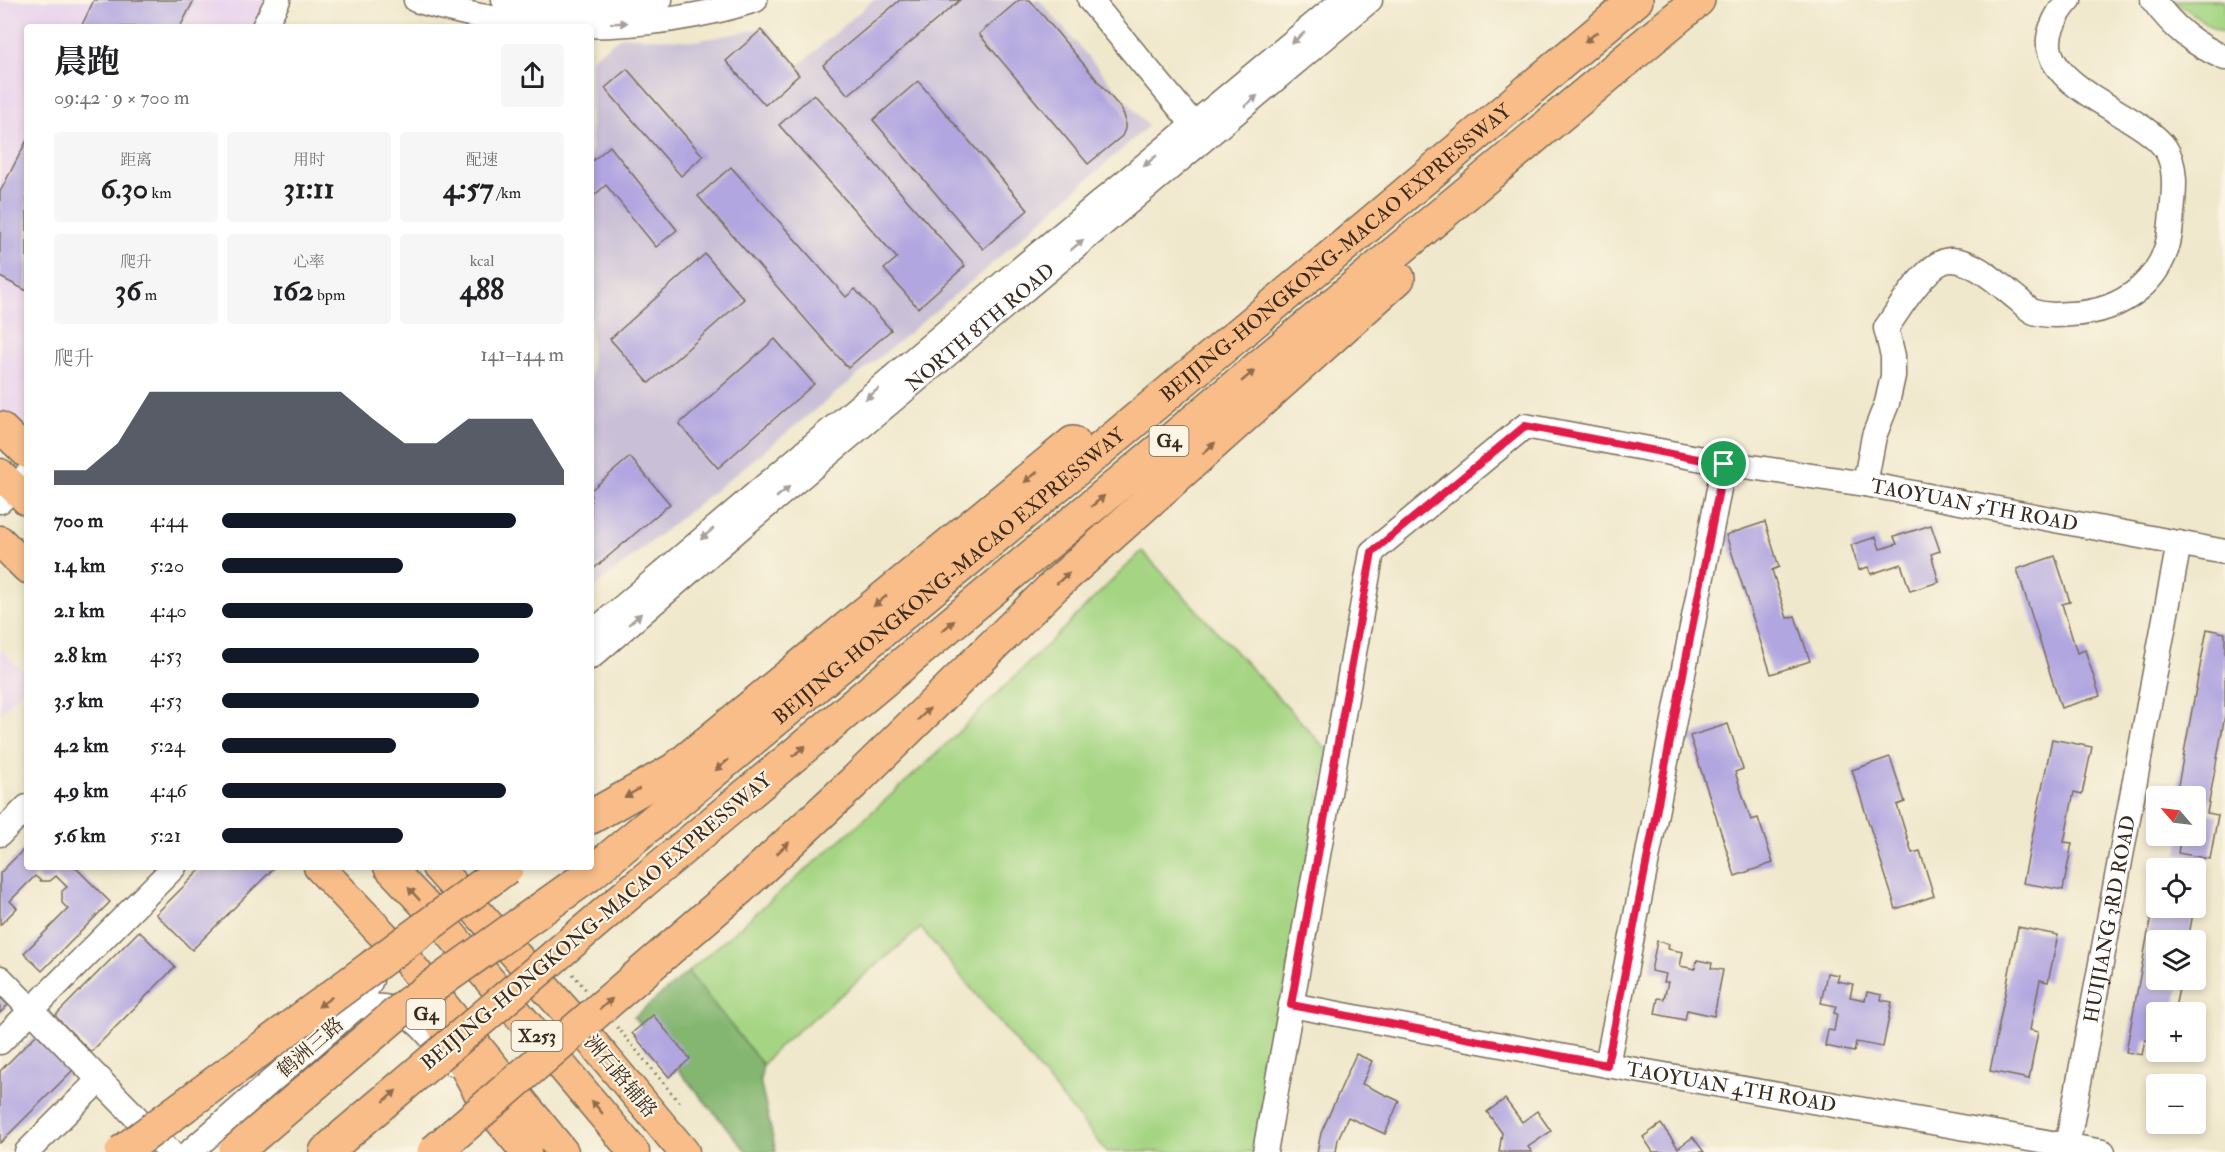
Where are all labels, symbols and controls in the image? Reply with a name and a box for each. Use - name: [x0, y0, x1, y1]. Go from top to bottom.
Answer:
- one-way arrow: [609, 19, 628, 28]
- one-way arrow: [1291, 31, 1306, 44]
- one-way arrow: [1583, 31, 1599, 44]
- text: 晨跑: [54, 42, 120, 83]
- button: share: [501, 44, 564, 107]
- text: 09:42 · 9 × 700 m: [54, 85, 190, 110]
- one-way arrow: [1243, 95, 1258, 108]
- street label: BEIJING-HONGKONG-MACAO EXPRESSWAY: [1155, 98, 1517, 407]
- text: 距离: [120, 150, 152, 170]
- text: 用时: [293, 150, 325, 170]
- text: 配速: [466, 150, 498, 170]
- one-way arrow: [1142, 155, 1158, 168]
- text: 6.30: [100, 170, 148, 207]
- text: 31:11: [283, 170, 335, 207]
- text: 4:57: [443, 170, 494, 207]
- text: km: [148, 183, 172, 203]
- text: /km: [494, 183, 521, 203]
- one-way arrow: [1069, 239, 1084, 252]
- text: kcal: [470, 251, 494, 271]
- text: 爬升: [120, 252, 152, 272]
- text: 心率: [293, 252, 325, 272]
- street label: NORTH 8TH ROAD: [901, 258, 1060, 397]
- text: 488: [460, 271, 504, 308]
- text: 36: [115, 272, 141, 309]
- text: 162: [273, 272, 314, 309]
- text: m: [141, 285, 157, 305]
- text: bpm: [314, 285, 345, 305]
- text: 141–144 m: [480, 342, 564, 367]
- text: 爬升: [54, 346, 94, 371]
- one-way arrow: [1240, 369, 1256, 382]
- one-way arrow: [864, 388, 880, 401]
- street label: BEIJING-HONGKONG-MACAO EXPRESSWAY: [768, 421, 1131, 730]
- road number: G4: [1150, 426, 1188, 456]
- pin: [1698, 438, 1749, 489]
- one-way arrow: [1201, 442, 1216, 455]
- icon: arrive: [1707, 447, 1740, 480]
- one-way arrow: [1024, 470, 1039, 483]
- street label: TAOYUAN 5TH ROAD: [1869, 473, 2080, 537]
- one-way arrow: [775, 486, 790, 499]
- one-way arrow: [1090, 494, 1106, 507]
- text: 700 m: [54, 508, 103, 533]
- text: 4:44: [150, 508, 187, 533]
- one-way arrow: [700, 527, 715, 540]
- text: 1.4 km: [54, 553, 105, 578]
- text: 5:20: [150, 553, 184, 578]
- one-way arrow: [1056, 571, 1071, 585]
- one-way arrow: [873, 594, 888, 606]
- text: 2.1 km: [54, 598, 104, 623]
- text: 4:40: [150, 598, 187, 623]
- one-way arrow: [627, 613, 642, 626]
- one-way arrow: [940, 620, 955, 633]
- text: 2.8 km: [54, 643, 107, 668]
- text: 4:53: [150, 643, 182, 668]
- text: 3.5 km: [54, 688, 103, 713]
- text: 4:53: [150, 688, 182, 713]
- one-way arrow: [916, 707, 930, 721]
- text: 4.2 km: [54, 733, 108, 758]
- text: 5:24: [150, 733, 185, 758]
- one-way arrow: [791, 745, 806, 758]
- one-way arrow: [714, 758, 730, 771]
- street label: BEIJING-HONGKONG-MACAO EXPRESSWAY: [416, 766, 778, 1076]
- text: 4.9 km: [54, 778, 109, 803]
- text: 4:46: [150, 778, 187, 803]
- north arrow: [2146, 786, 2206, 846]
- map controls: [2146, 786, 2206, 1134]
- one-way arrow: [624, 788, 640, 799]
- street label: HUIJIANG 3RD ROAD: [2078, 813, 2141, 1025]
- text: 5.6 km: [54, 823, 106, 848]
- text: 5:21: [150, 823, 181, 848]
- one-way arrow: [775, 842, 789, 856]
- button: locate: [2146, 858, 2206, 918]
- one-way arrow: [407, 886, 421, 901]
- button: layers: [2146, 930, 2206, 990]
- one-way arrow: [318, 995, 333, 1007]
- one-way arrow: [598, 998, 613, 1011]
- road number: G4: [406, 999, 446, 1029]
- button: +: [2146, 1002, 2206, 1062]
- street label: 鹤洲三路: [272, 1012, 349, 1083]
- road number: X253: [512, 1021, 562, 1051]
- street label: 洲石路辅路: [579, 1030, 662, 1123]
- street label: TAOYUAN 4TH ROAD: [1625, 1057, 1838, 1118]
- button: −: [2146, 1074, 2206, 1134]
- one-way arrow: [383, 1089, 398, 1103]
- one-way arrow: [590, 1099, 603, 1115]

